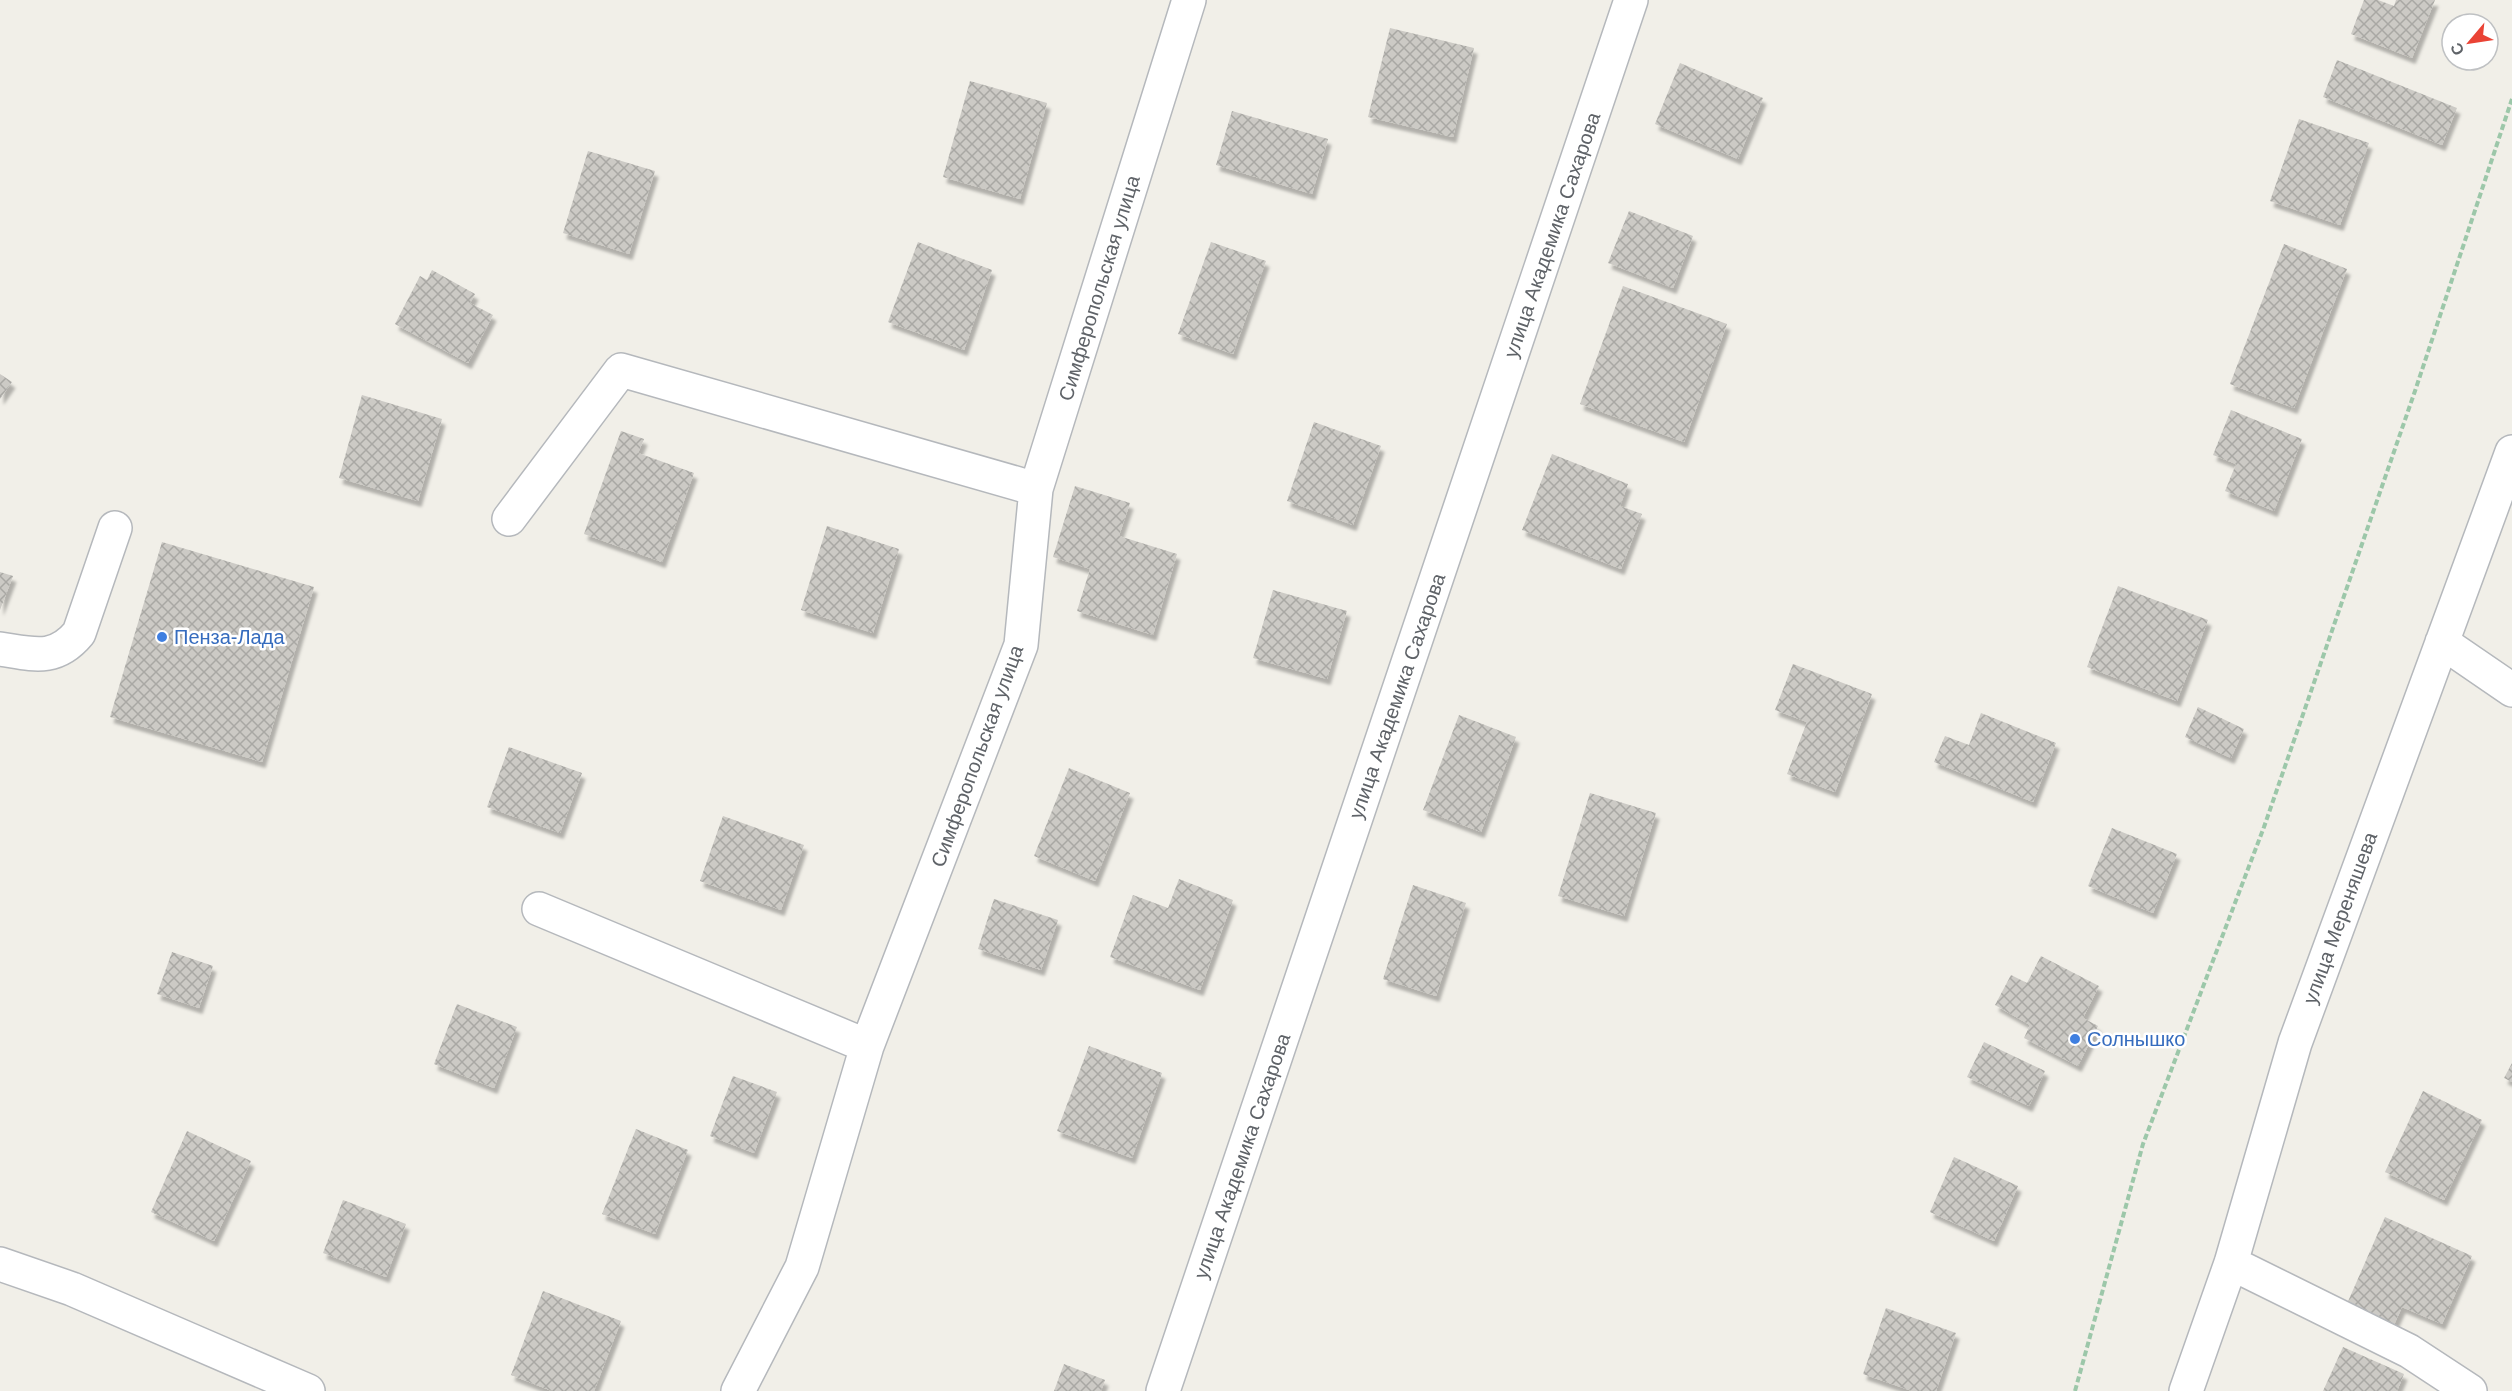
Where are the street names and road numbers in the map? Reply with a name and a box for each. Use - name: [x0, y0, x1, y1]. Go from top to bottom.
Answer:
- street label: улица Академика Сахарова: [1500, 109, 1605, 361]
- street label: Симферопольская улица: [1054, 172, 1144, 403]
- street label: улица Академика Сахарова: [1345, 570, 1450, 822]
- street label: Симферопольская улица: [927, 641, 1028, 870]
- street label: улица Мереняшева: [2299, 828, 2382, 1007]
- street label: улица Академика Сахарова: [1190, 1030, 1295, 1282]

